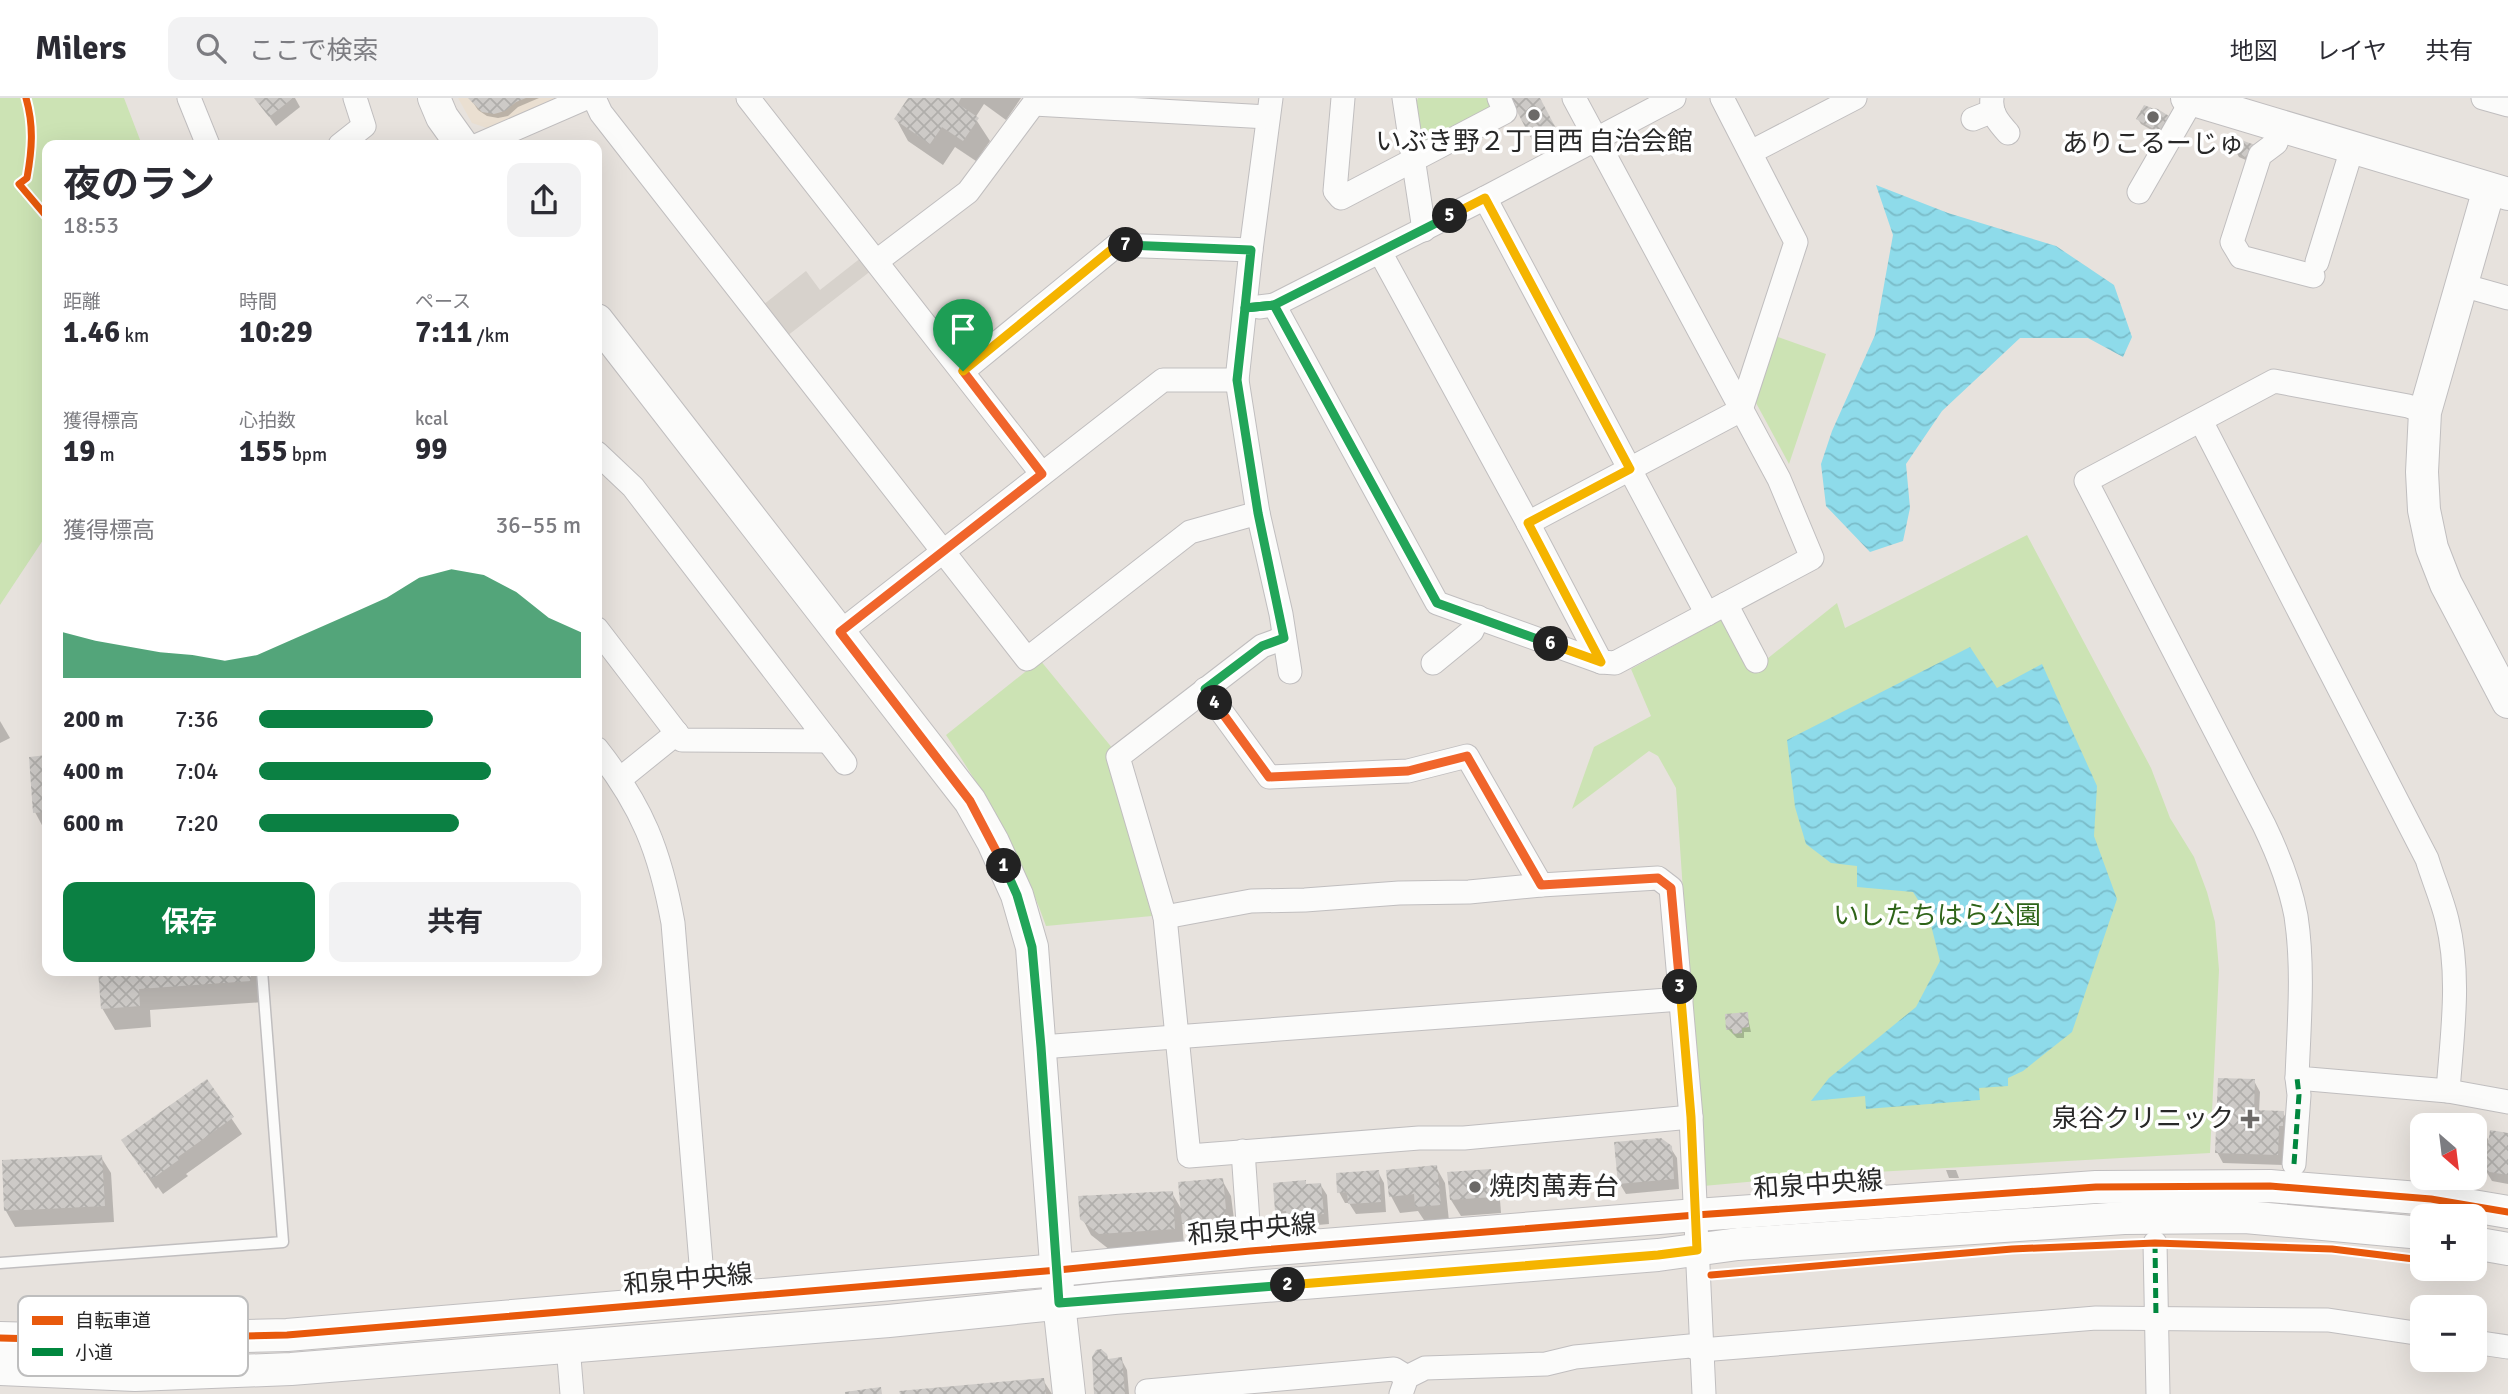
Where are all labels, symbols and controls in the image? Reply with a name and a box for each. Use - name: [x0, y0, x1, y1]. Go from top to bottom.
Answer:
- search box: [168, 17, 658, 80]
- text: Milers: [35, 28, 126, 69]
- icon: search: [192, 29, 230, 67]
- text: ここで検索: [248, 35, 378, 67]
- text: 地図: [2230, 36, 2278, 66]
- text: レイヤ: [2316, 36, 2387, 66]
- text: 共有: [2425, 36, 2473, 66]
- marker: いぶき野２丁目西 自治会館: [1526, 107, 1542, 123]
- marker: ありこるーじゅ: [2145, 109, 2161, 125]
- place label: いぶき野２丁目西 自治会館: [1375, 126, 1693, 158]
- place label: ありこるーじゅ: [2062, 128, 2244, 160]
- text: 夜のラン: [63, 161, 215, 208]
- button: share: [507, 163, 581, 237]
- pin: 5: [1432, 198, 1468, 234]
- text: 5: [1444, 203, 1455, 227]
- text: 18:53: [63, 211, 119, 240]
- pin: 7: [1108, 228, 1144, 262]
- text: 7: [1120, 232, 1131, 256]
- text: 距離: [63, 290, 101, 314]
- text: 時間: [239, 290, 277, 314]
- text: ペース: [415, 290, 471, 314]
- pin: [933, 299, 993, 371]
- icon: arrive: [944, 310, 982, 348]
- text: 1.46: [63, 314, 120, 351]
- text: 10:29: [239, 314, 313, 351]
- text: 7:11: [415, 314, 472, 351]
- text: km: [120, 324, 149, 348]
- text: /km: [472, 324, 509, 348]
- text: kcal: [415, 407, 448, 431]
- text: 獲得標高: [63, 409, 139, 433]
- text: 心拍数: [239, 409, 296, 433]
- text: 99: [415, 431, 447, 468]
- text: 19: [63, 433, 95, 470]
- text: 155: [239, 433, 288, 470]
- text: m: [95, 443, 115, 467]
- text: bpm: [288, 443, 327, 467]
- text: 36–55 m: [496, 511, 581, 540]
- text: 獲得標高: [63, 516, 155, 545]
- pin: 6: [1534, 626, 1568, 662]
- text: 6: [1545, 631, 1556, 655]
- pin: 4: [1198, 686, 1232, 720]
- text: 4: [1209, 690, 1220, 714]
- text: 200 m: [63, 705, 124, 734]
- text: 7:36: [175, 705, 218, 734]
- text: 400 m: [63, 757, 124, 786]
- text: 7:04: [175, 757, 218, 786]
- text: 600 m: [63, 809, 124, 838]
- text: 7:20: [175, 809, 218, 838]
- pin: 1: [986, 848, 1021, 884]
- text: 1: [998, 853, 1009, 877]
- button: 保存: [63, 882, 315, 962]
- button: 共有: [329, 882, 581, 962]
- park label: いしたちはら公園: [1833, 900, 2041, 932]
- pin: 3: [1662, 970, 1698, 1004]
- text: 3: [1674, 974, 1685, 998]
- place label: 泉谷クリニック: [2052, 1103, 2234, 1135]
- marker: 泉谷クリニック: [2240, 1109, 2260, 1129]
- north arrow: [2410, 1113, 2487, 1190]
- map controls: [2410, 1113, 2487, 1372]
- street label: 和泉中央線: [1752, 1165, 1884, 1205]
- place label: 焼肉萬寿台: [1489, 1171, 1619, 1203]
- marker: 焼肉萬寿台: [1467, 1179, 1483, 1195]
- button: +: [2410, 1204, 2487, 1281]
- street label: 和泉中央線: [1186, 1208, 1318, 1252]
- street label: 和泉中央線: [622, 1258, 754, 1302]
- pin: 2: [1270, 1268, 1306, 1302]
- text: 2: [1282, 1272, 1293, 1296]
- button: −: [2410, 1295, 2487, 1372]
- legend: [18, 1296, 248, 1376]
- text: 自転車道: [75, 1309, 151, 1333]
- text: 小道: [75, 1341, 113, 1365]

